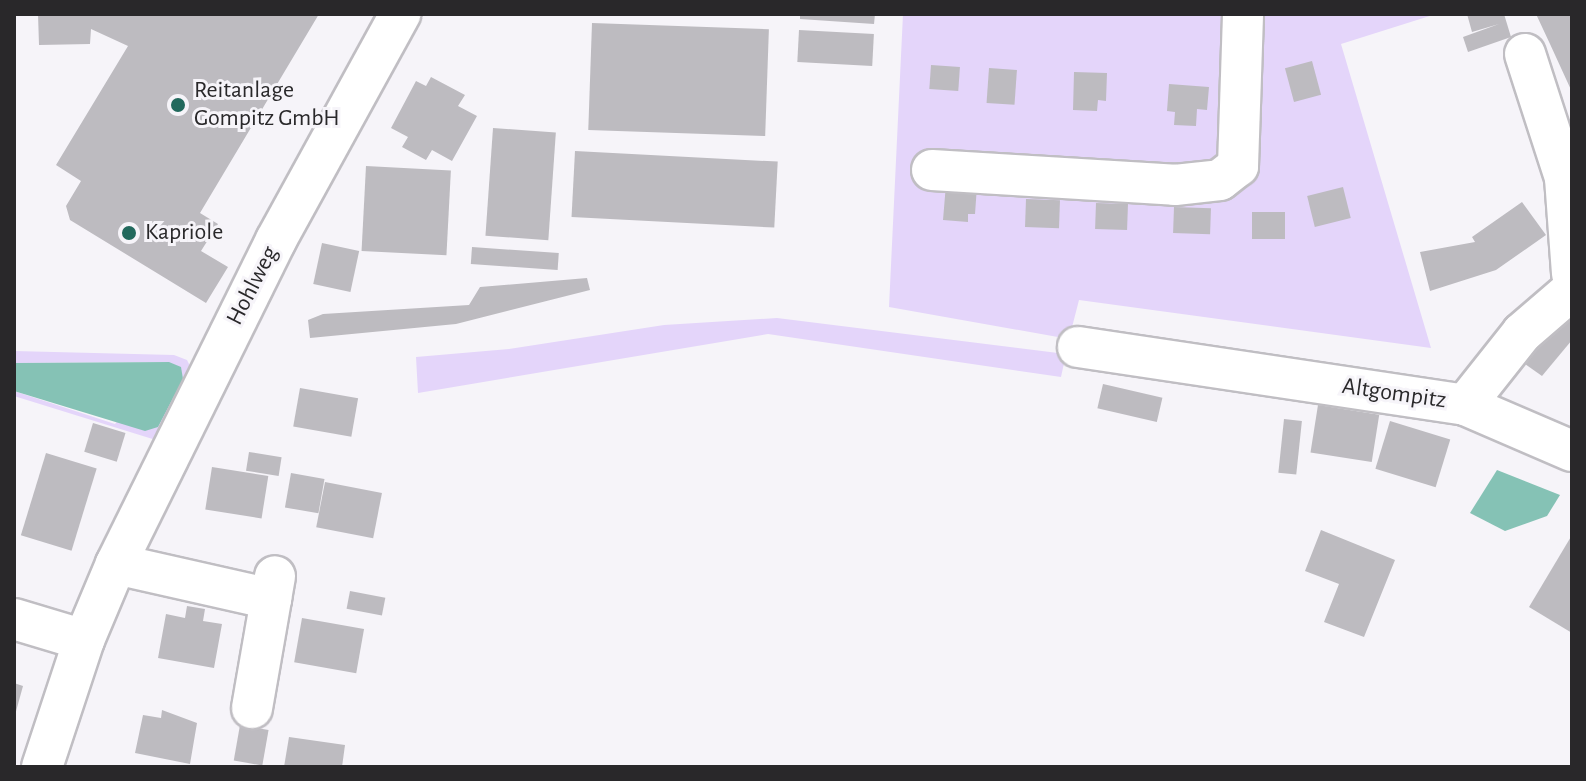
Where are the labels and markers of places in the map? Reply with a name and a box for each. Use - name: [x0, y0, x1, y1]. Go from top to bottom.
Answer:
- place label: Reitanlage Gompitz GmbH: [194, 77, 340, 133]
- marker: Reitanlage Gompitz GmbH: [169, 96, 187, 114]
- place label: Kapriole: [145, 219, 223, 247]
- marker: Kapriole: [120, 224, 138, 242]

